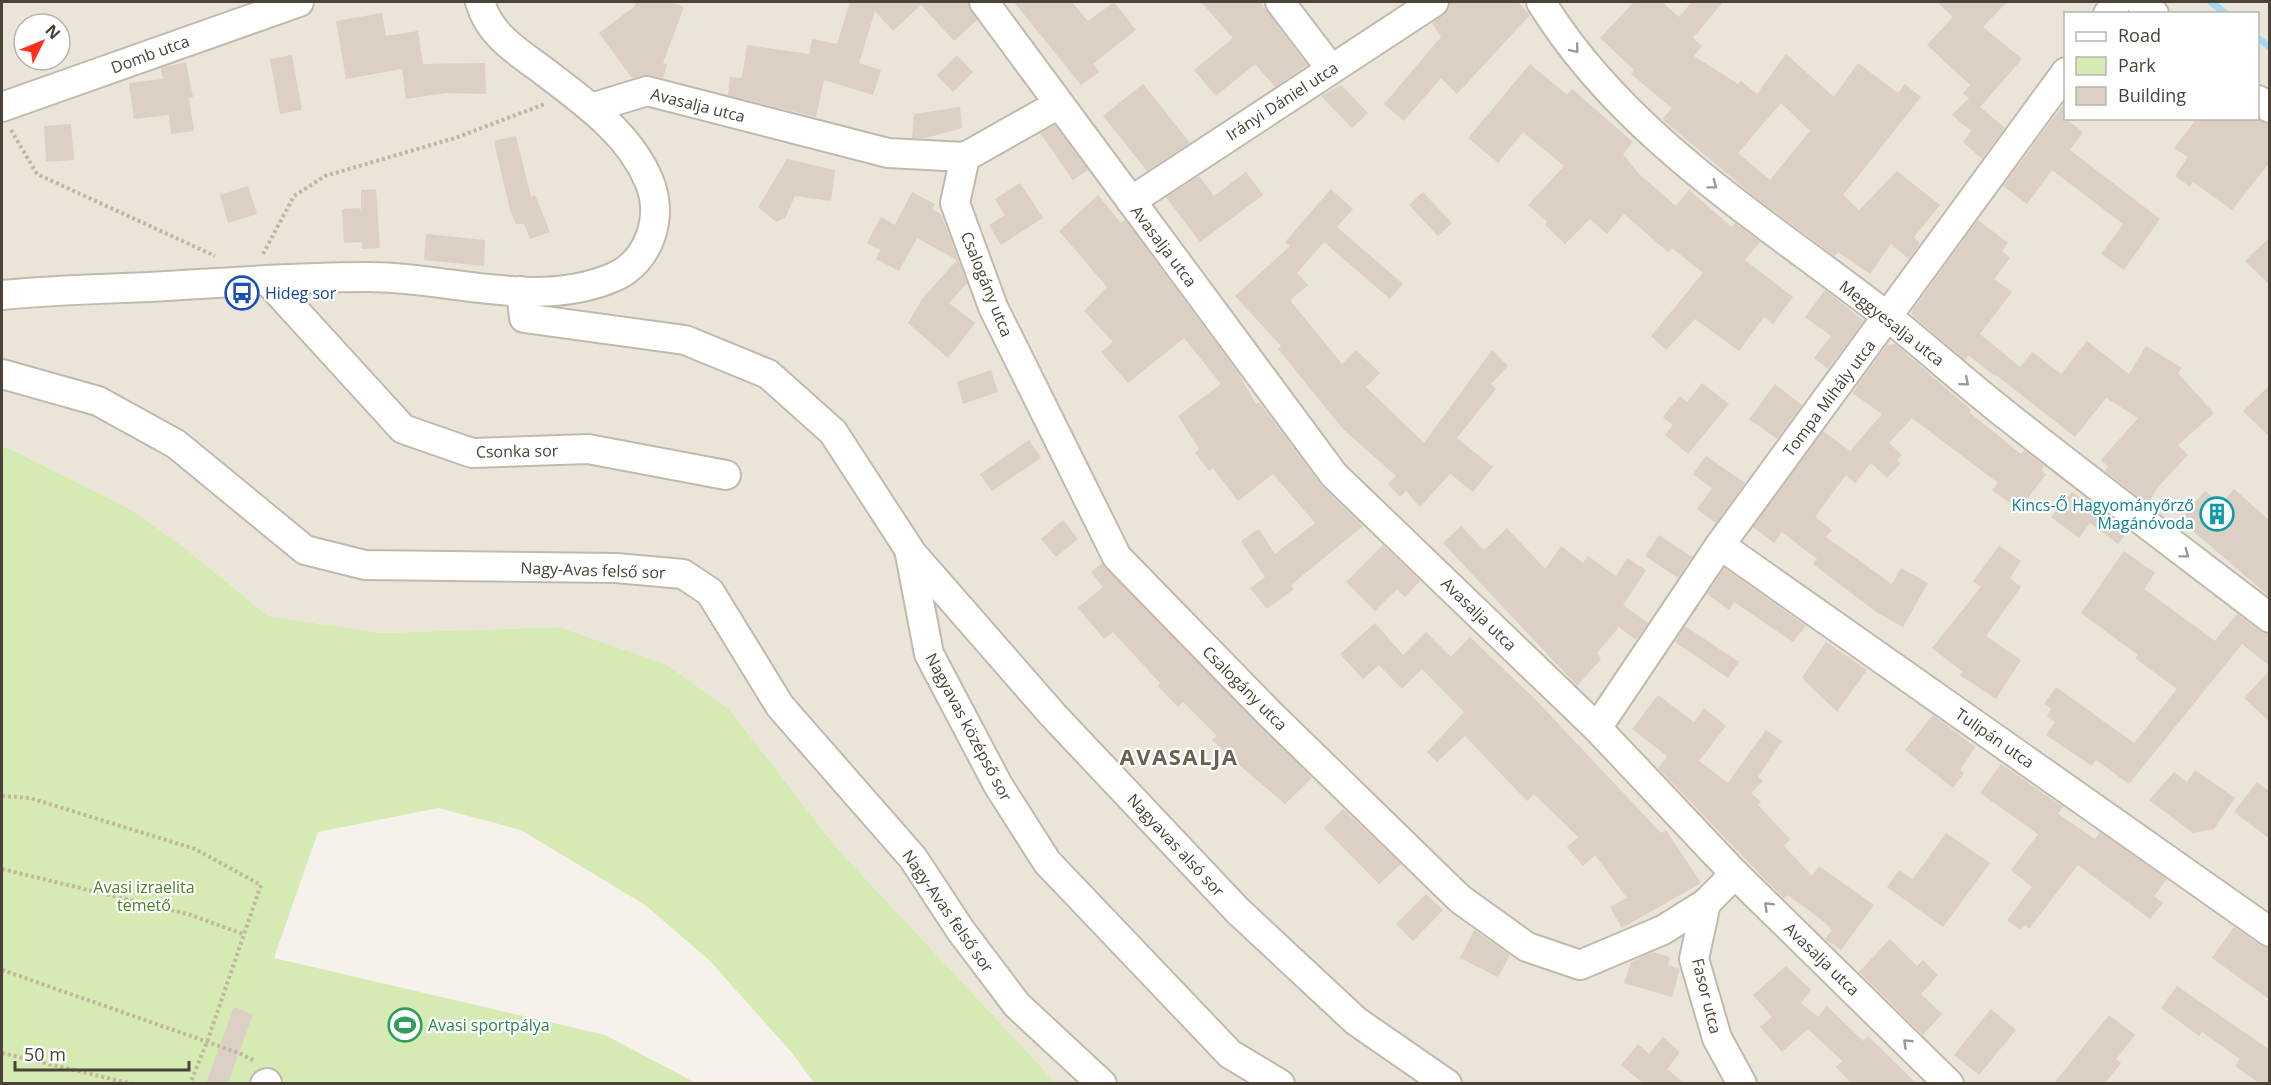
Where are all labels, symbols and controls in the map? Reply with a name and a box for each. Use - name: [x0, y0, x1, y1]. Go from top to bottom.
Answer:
- north arrow: [12, 12, 72, 72]
- legend: [2064, 12, 2259, 120]
- text: N: [40, 20, 65, 44]
- text: Road: [2118, 23, 2161, 47]
- street label: Domb utca: [108, 30, 192, 78]
- one-way arrow: [1568, 42, 1579, 53]
- text: Park: [2118, 53, 2156, 77]
- street label: Irányi Dániel utca: [1222, 57, 1342, 145]
- street label: Avasalja utca: [648, 83, 748, 127]
- text: Building: [2118, 83, 2186, 107]
- one-way arrow: [1707, 178, 1718, 189]
- street label: Avasalja utca: [1126, 201, 1202, 291]
- street label: Csalogány utca: [956, 228, 1018, 340]
- bus stop icon: Hideg sor: [224, 275, 260, 311]
- street label: Meggyesalja utca: [1835, 275, 1949, 371]
- place label: Hideg sor: [265, 282, 337, 304]
- street label: Tompa Mihály utca: [1778, 335, 1880, 461]
- one-way arrow: [1959, 374, 1970, 385]
- street label: Csonka sor: [476, 439, 559, 463]
- place label: Kincs-Ő Hagyományőrző Magánóvoda: [2011, 494, 2194, 534]
- building icon: Kincs-Ő Hagyományőrző Magánóvoda: [2199, 496, 2235, 532]
- one-way arrow: [2178, 546, 2189, 557]
- street label: Nagy-Avas felső sor: [520, 556, 666, 584]
- street label: Avasalja utca: [1437, 572, 1521, 656]
- street label: Csalogány utca: [1198, 641, 1292, 735]
- street label: Nagyavas középső sor: [921, 649, 1018, 805]
- street label: Tulipán utca: [1951, 703, 2039, 773]
- district label: AVASALJA: [1120, 741, 1238, 771]
- street label: Nagyavas alsó sor: [1122, 789, 1230, 902]
- street label: Nagy-Avas felső sor: [897, 845, 999, 977]
- park label: Avasi izraelita temető: [93, 876, 195, 916]
- one-way arrow: [1764, 902, 1774, 913]
- street label: Avasalja utca: [1780, 917, 1864, 1001]
- street label: Fasor utca: [1687, 956, 1727, 1036]
- sports icon: Avasi sportpálya: [387, 1007, 423, 1043]
- place label: Avasi sportpálya: [428, 1014, 550, 1036]
- scale bar: [15, 1034, 189, 1072]
- one-way arrow: [1903, 1039, 1914, 1050]
- text: 50 m: [24, 1042, 66, 1066]

